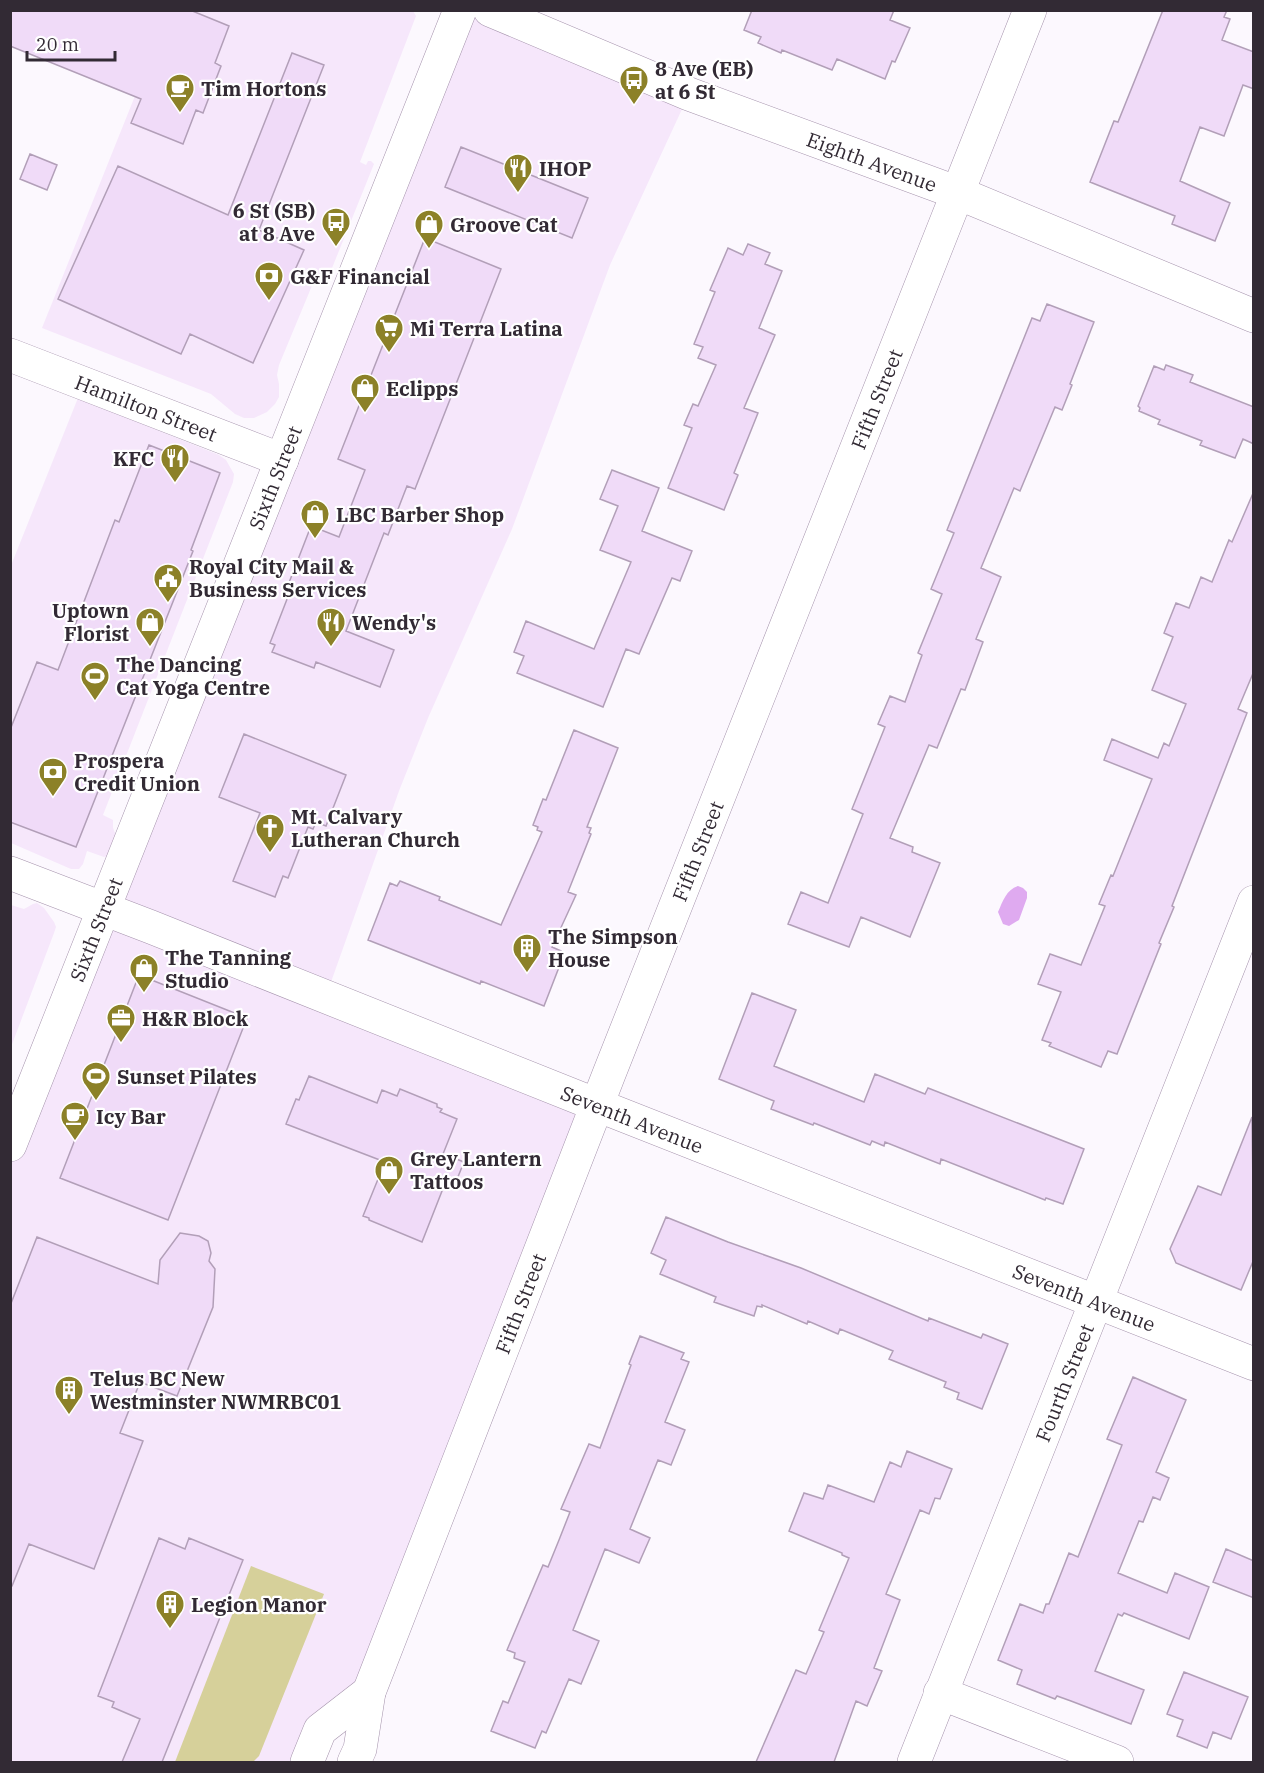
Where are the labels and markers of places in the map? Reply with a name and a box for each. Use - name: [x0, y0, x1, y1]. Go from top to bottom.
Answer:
- place label: 8 Ave (EB) at 6 St: [655, 55, 753, 105]
- bus stop icon: 8 Ave (EB) at 6 St: [618, 64, 650, 106]
- cafe icon: Tim Hortons: [164, 72, 196, 114]
- place label: Tim Hortons: [201, 75, 327, 102]
- restaurant icon: IHOP: [502, 152, 534, 194]
- place label: IHOP: [539, 155, 592, 182]
- place label: 6 St (SB) at 8 Ave: [233, 197, 315, 247]
- bus stop icon: 6 St (SB) at 8 Ave: [320, 206, 352, 248]
- shop icon: Groove Cat: [413, 208, 445, 250]
- place label: Groove Cat: [450, 211, 558, 238]
- bank icon: G&F Financial: [253, 260, 285, 302]
- place label: G&F Financial: [290, 263, 430, 290]
- supermarket icon: Mi Terra Latina: [373, 312, 405, 354]
- place label: Mi Terra Latina: [410, 315, 563, 342]
- shop icon: Eclipps: [349, 372, 381, 414]
- place label: Eclipps: [386, 375, 458, 402]
- restaurant icon: KFC: [159, 442, 191, 484]
- place label: KFC: [113, 445, 154, 472]
- shop icon: LBC Barber Shop: [299, 498, 331, 540]
- place label: LBC Barber Shop: [336, 501, 504, 528]
- place label: Royal City Mail & Business Services: [189, 553, 367, 603]
- public building icon: Royal City Mail & Business Services: [152, 562, 184, 604]
- place label: Uptown Florist: [52, 597, 130, 647]
- shop icon: Uptown Florist: [134, 606, 166, 648]
- restaurant icon: Wendy's: [315, 606, 347, 648]
- place label: Wendy's: [352, 609, 436, 636]
- place label: The Dancing Cat Yoga Centre: [116, 651, 270, 701]
- sports icon: The Dancing Cat Yoga Centre: [79, 660, 111, 702]
- place label: Prospera Credit Union: [74, 747, 200, 797]
- bank icon: Prospera Credit Union: [37, 756, 69, 798]
- place label: Mt. Calvary Lutheran Church: [291, 803, 460, 853]
- church icon: Mt. Calvary Lutheran Church: [254, 812, 286, 854]
- place label: The Simpson House: [548, 923, 678, 973]
- building icon: The Simpson House: [511, 932, 543, 974]
- place label: The Tanning Studio: [165, 944, 292, 994]
- shop icon: The Tanning Studio: [128, 952, 160, 994]
- office icon: H&R Block: [105, 1002, 137, 1044]
- place label: H&R Block: [142, 1005, 249, 1032]
- sports icon: Sunset Pilates: [80, 1060, 112, 1102]
- place label: Sunset Pilates: [117, 1063, 257, 1090]
- cafe icon: Icy Bar: [59, 1100, 91, 1142]
- place label: Icy Bar: [96, 1103, 166, 1130]
- place label: Grey Lantern Tattoos: [410, 1145, 542, 1195]
- shop icon: Grey Lantern Tattoos: [373, 1154, 405, 1196]
- place label: Telus BC New Westminster NWMRBC01: [90, 1365, 341, 1415]
- building icon: Telus BC New Westminster NWMRBC01: [53, 1374, 85, 1416]
- building icon: Legion Manor: [154, 1588, 186, 1630]
- place label: Legion Manor: [191, 1591, 327, 1618]

